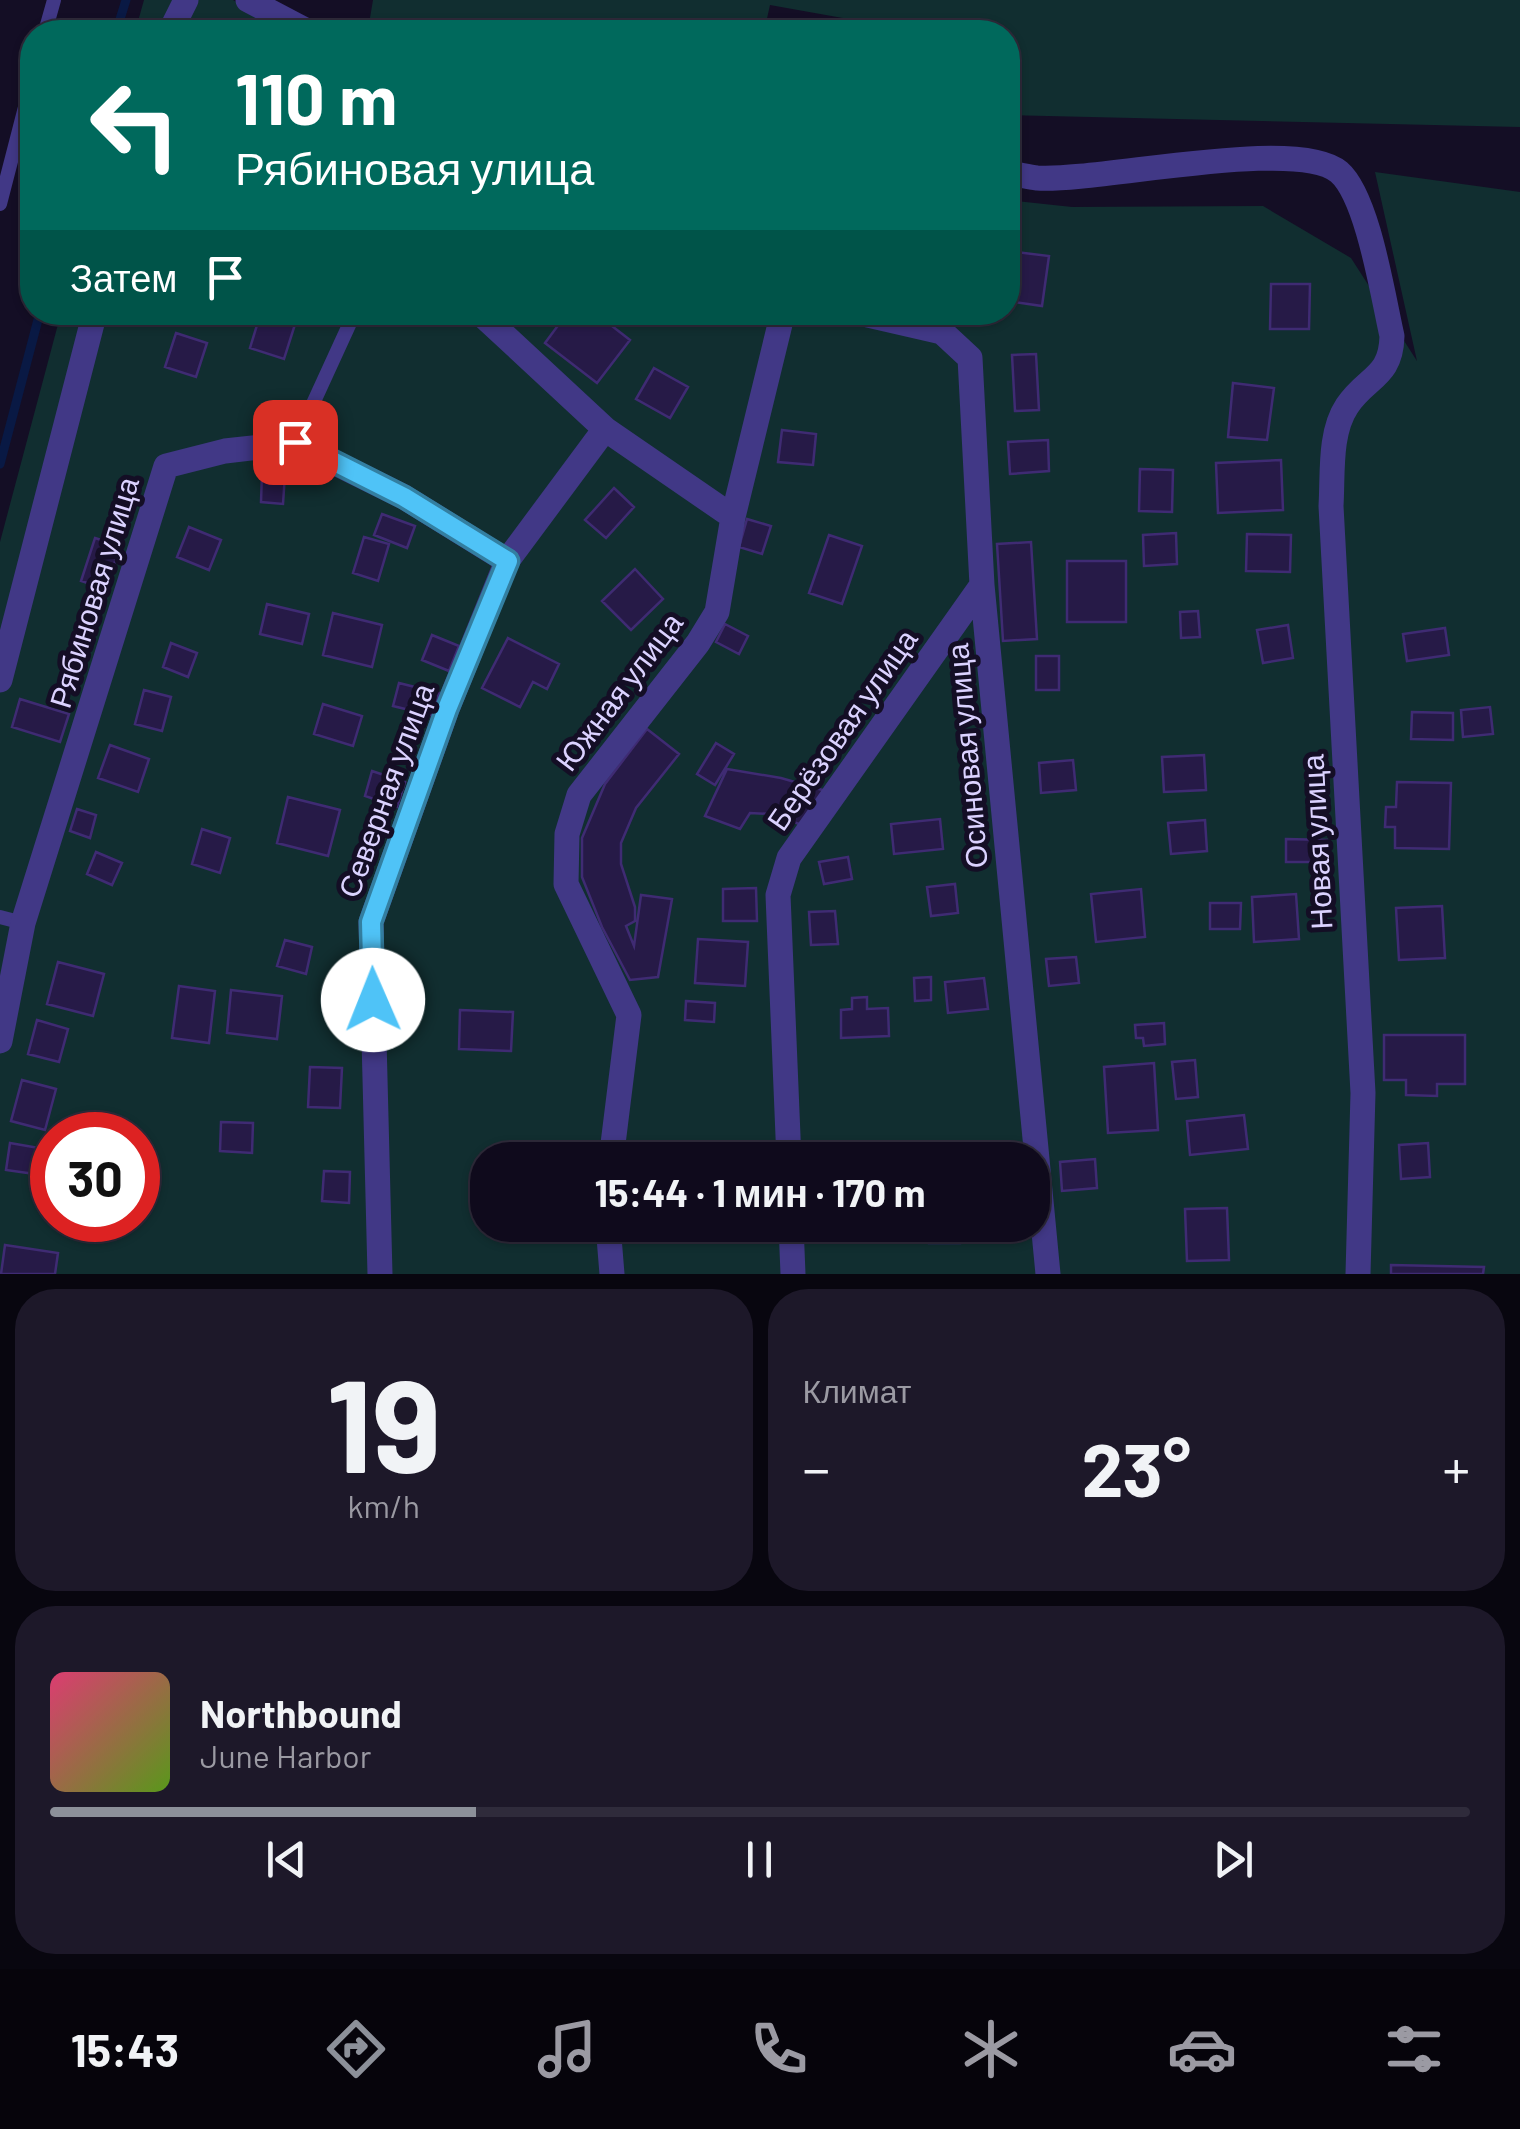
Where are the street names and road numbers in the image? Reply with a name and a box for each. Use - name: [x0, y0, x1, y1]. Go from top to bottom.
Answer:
- street label: Рябиновая улица: [41, 472, 145, 712]
- street label: Южная улица: [547, 605, 689, 777]
- street label: Берёзовая улица: [758, 621, 924, 836]
- street label: Осиновая улица: [938, 642, 994, 870]
- street label: Северная улица: [330, 678, 441, 902]
- street label: Новая улица: [1293, 753, 1339, 931]

